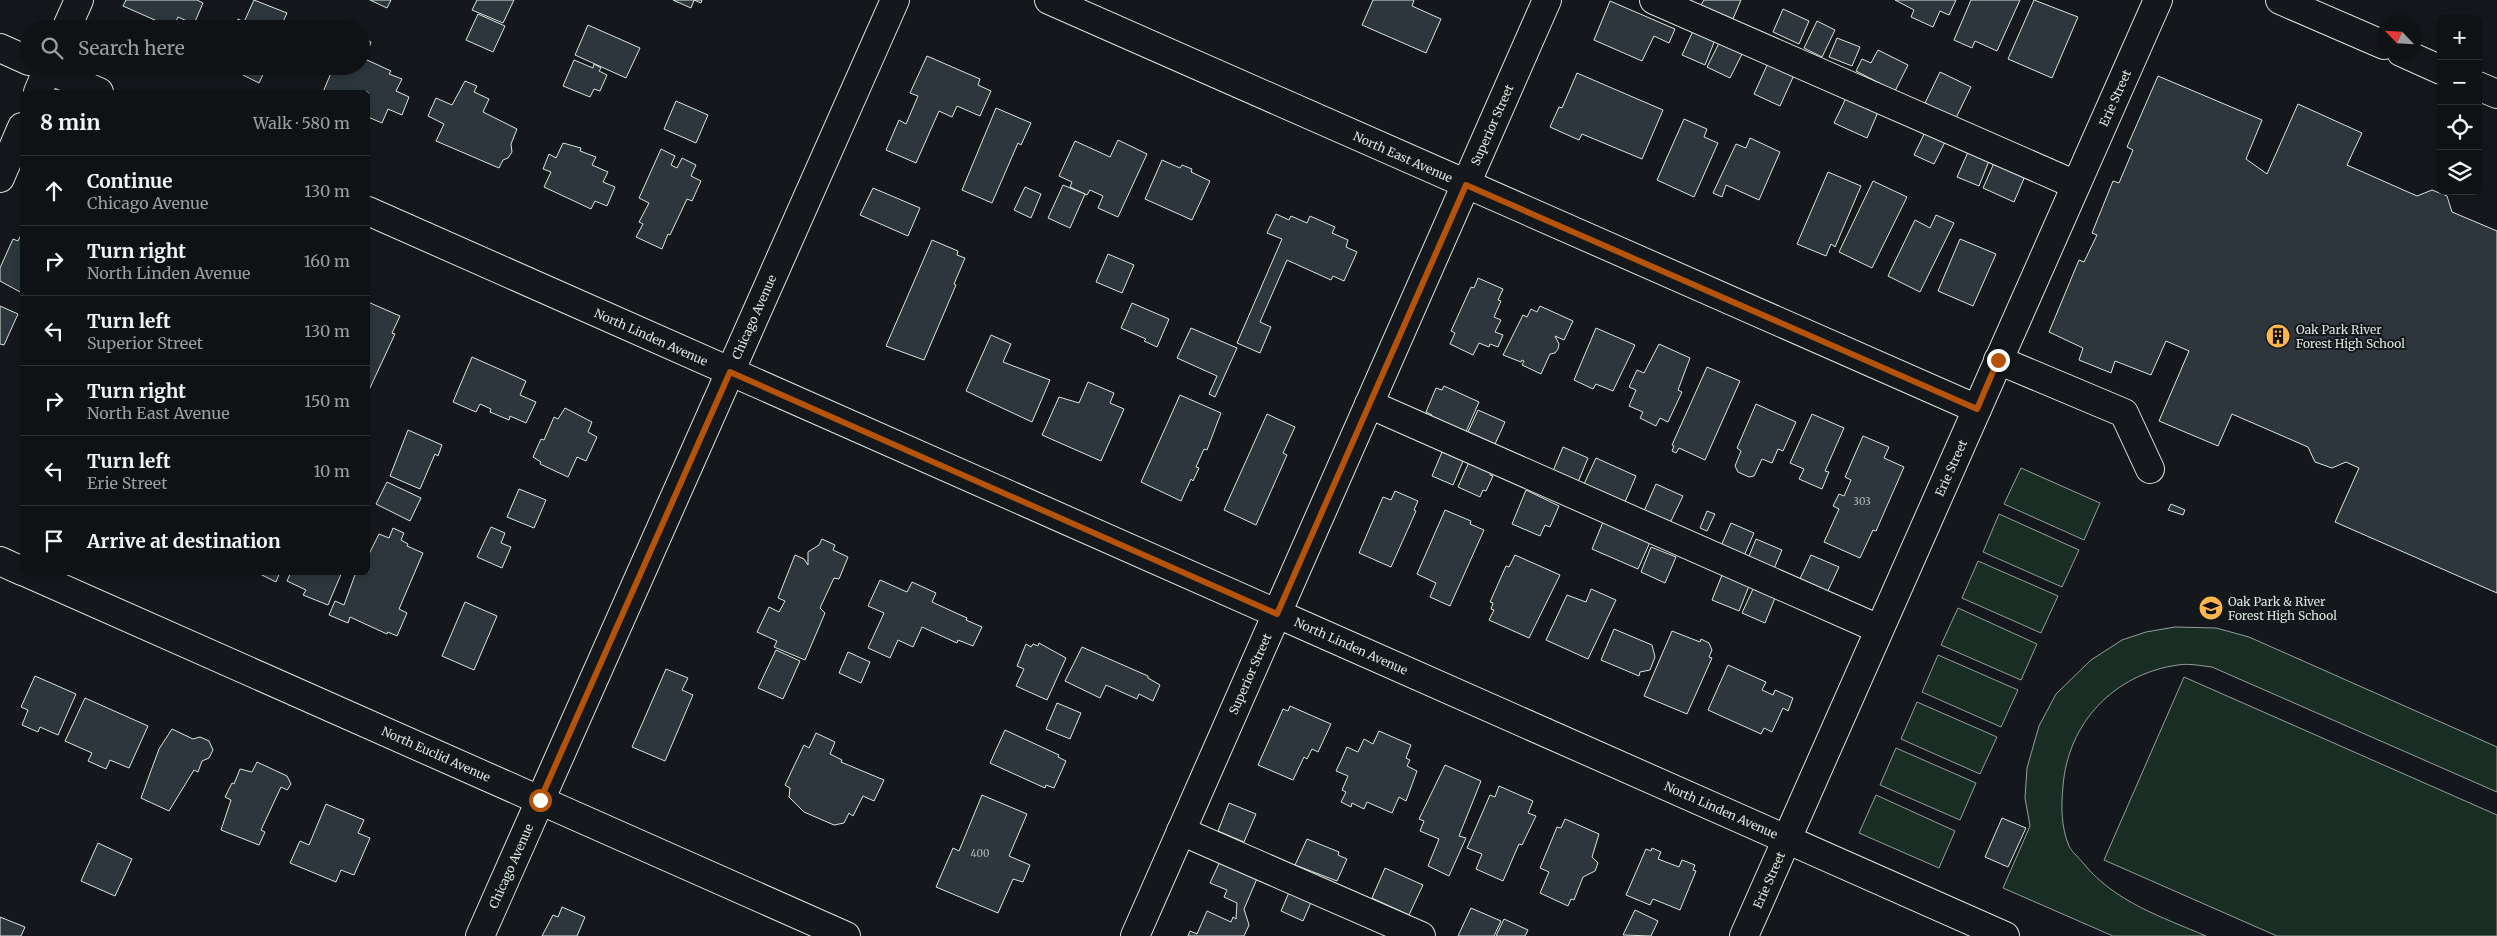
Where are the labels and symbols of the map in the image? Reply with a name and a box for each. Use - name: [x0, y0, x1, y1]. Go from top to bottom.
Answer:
- north arrow: [2377, 15, 2422, 60]
- street label: Erie Street: [2096, 67, 2134, 129]
- street label: Superior Street: [1467, 82, 1517, 168]
- street label: North East Avenue: [1351, 128, 1455, 186]
- street label: Chicago Avenue: [729, 272, 779, 362]
- street label: North Linden Avenue: [592, 305, 710, 369]
- place label: Oak Park River Forest High School: [2296, 322, 2405, 351]
- building icon: Oak Park River Forest High School: [2265, 323, 2291, 349]
- route end: [1987, 349, 2010, 372]
- street label: Erie Street: [1932, 437, 1970, 499]
- house number: 303: [1853, 495, 1871, 508]
- place label: Oak Park & River Forest High School: [2228, 594, 2337, 623]
- school or university icon: Oak Park & River Forest High School: [2198, 595, 2224, 621]
- street label: North Linden Avenue: [1292, 614, 1410, 678]
- street label: Superior Street: [1225, 631, 1275, 717]
- street label: North Euclid Avenue: [379, 723, 493, 785]
- street label: North Linden Avenue: [1662, 778, 1780, 842]
- route start: [529, 789, 552, 812]
- street label: Chicago Avenue: [486, 821, 536, 911]
- house number: 400: [970, 847, 990, 860]
- street label: Erie Street: [1750, 849, 1788, 911]

